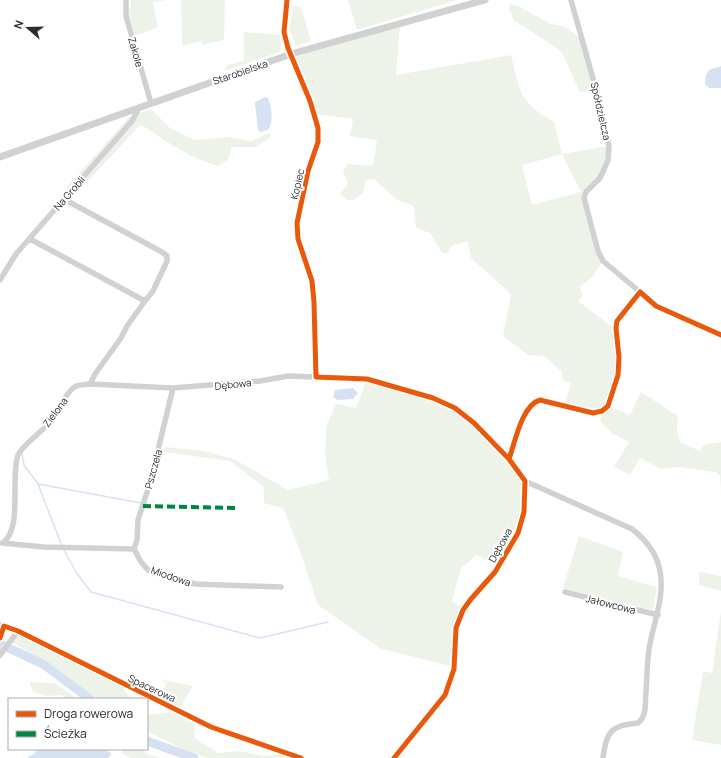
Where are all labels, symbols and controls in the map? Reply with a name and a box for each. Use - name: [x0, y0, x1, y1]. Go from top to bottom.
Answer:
- north arrow: [8, 8, 48, 48]
- text: N: [10, 18, 27, 31]
- street label: Zakole: [125, 35, 147, 69]
- street label: Starobielska: [211, 56, 269, 88]
- street label: Spółdzielcza: [587, 80, 615, 142]
- street label: Kopiec: [287, 167, 307, 201]
- street label: Na Grobli: [50, 173, 88, 213]
- street label: Dębowa: [214, 375, 252, 393]
- street label: Zielona: [39, 394, 71, 430]
- street label: Pszczela: [141, 448, 165, 490]
- street label: Dębowa: [485, 525, 515, 565]
- street label: Miodowa: [149, 563, 193, 589]
- street label: Jałowcowa: [585, 591, 637, 617]
- street label: Spacerowa: [126, 671, 178, 705]
- legend: [8, 698, 148, 750]
- text: Droga rowerowa: [44, 705, 133, 722]
- text: Ścieżka: [44, 725, 87, 742]

